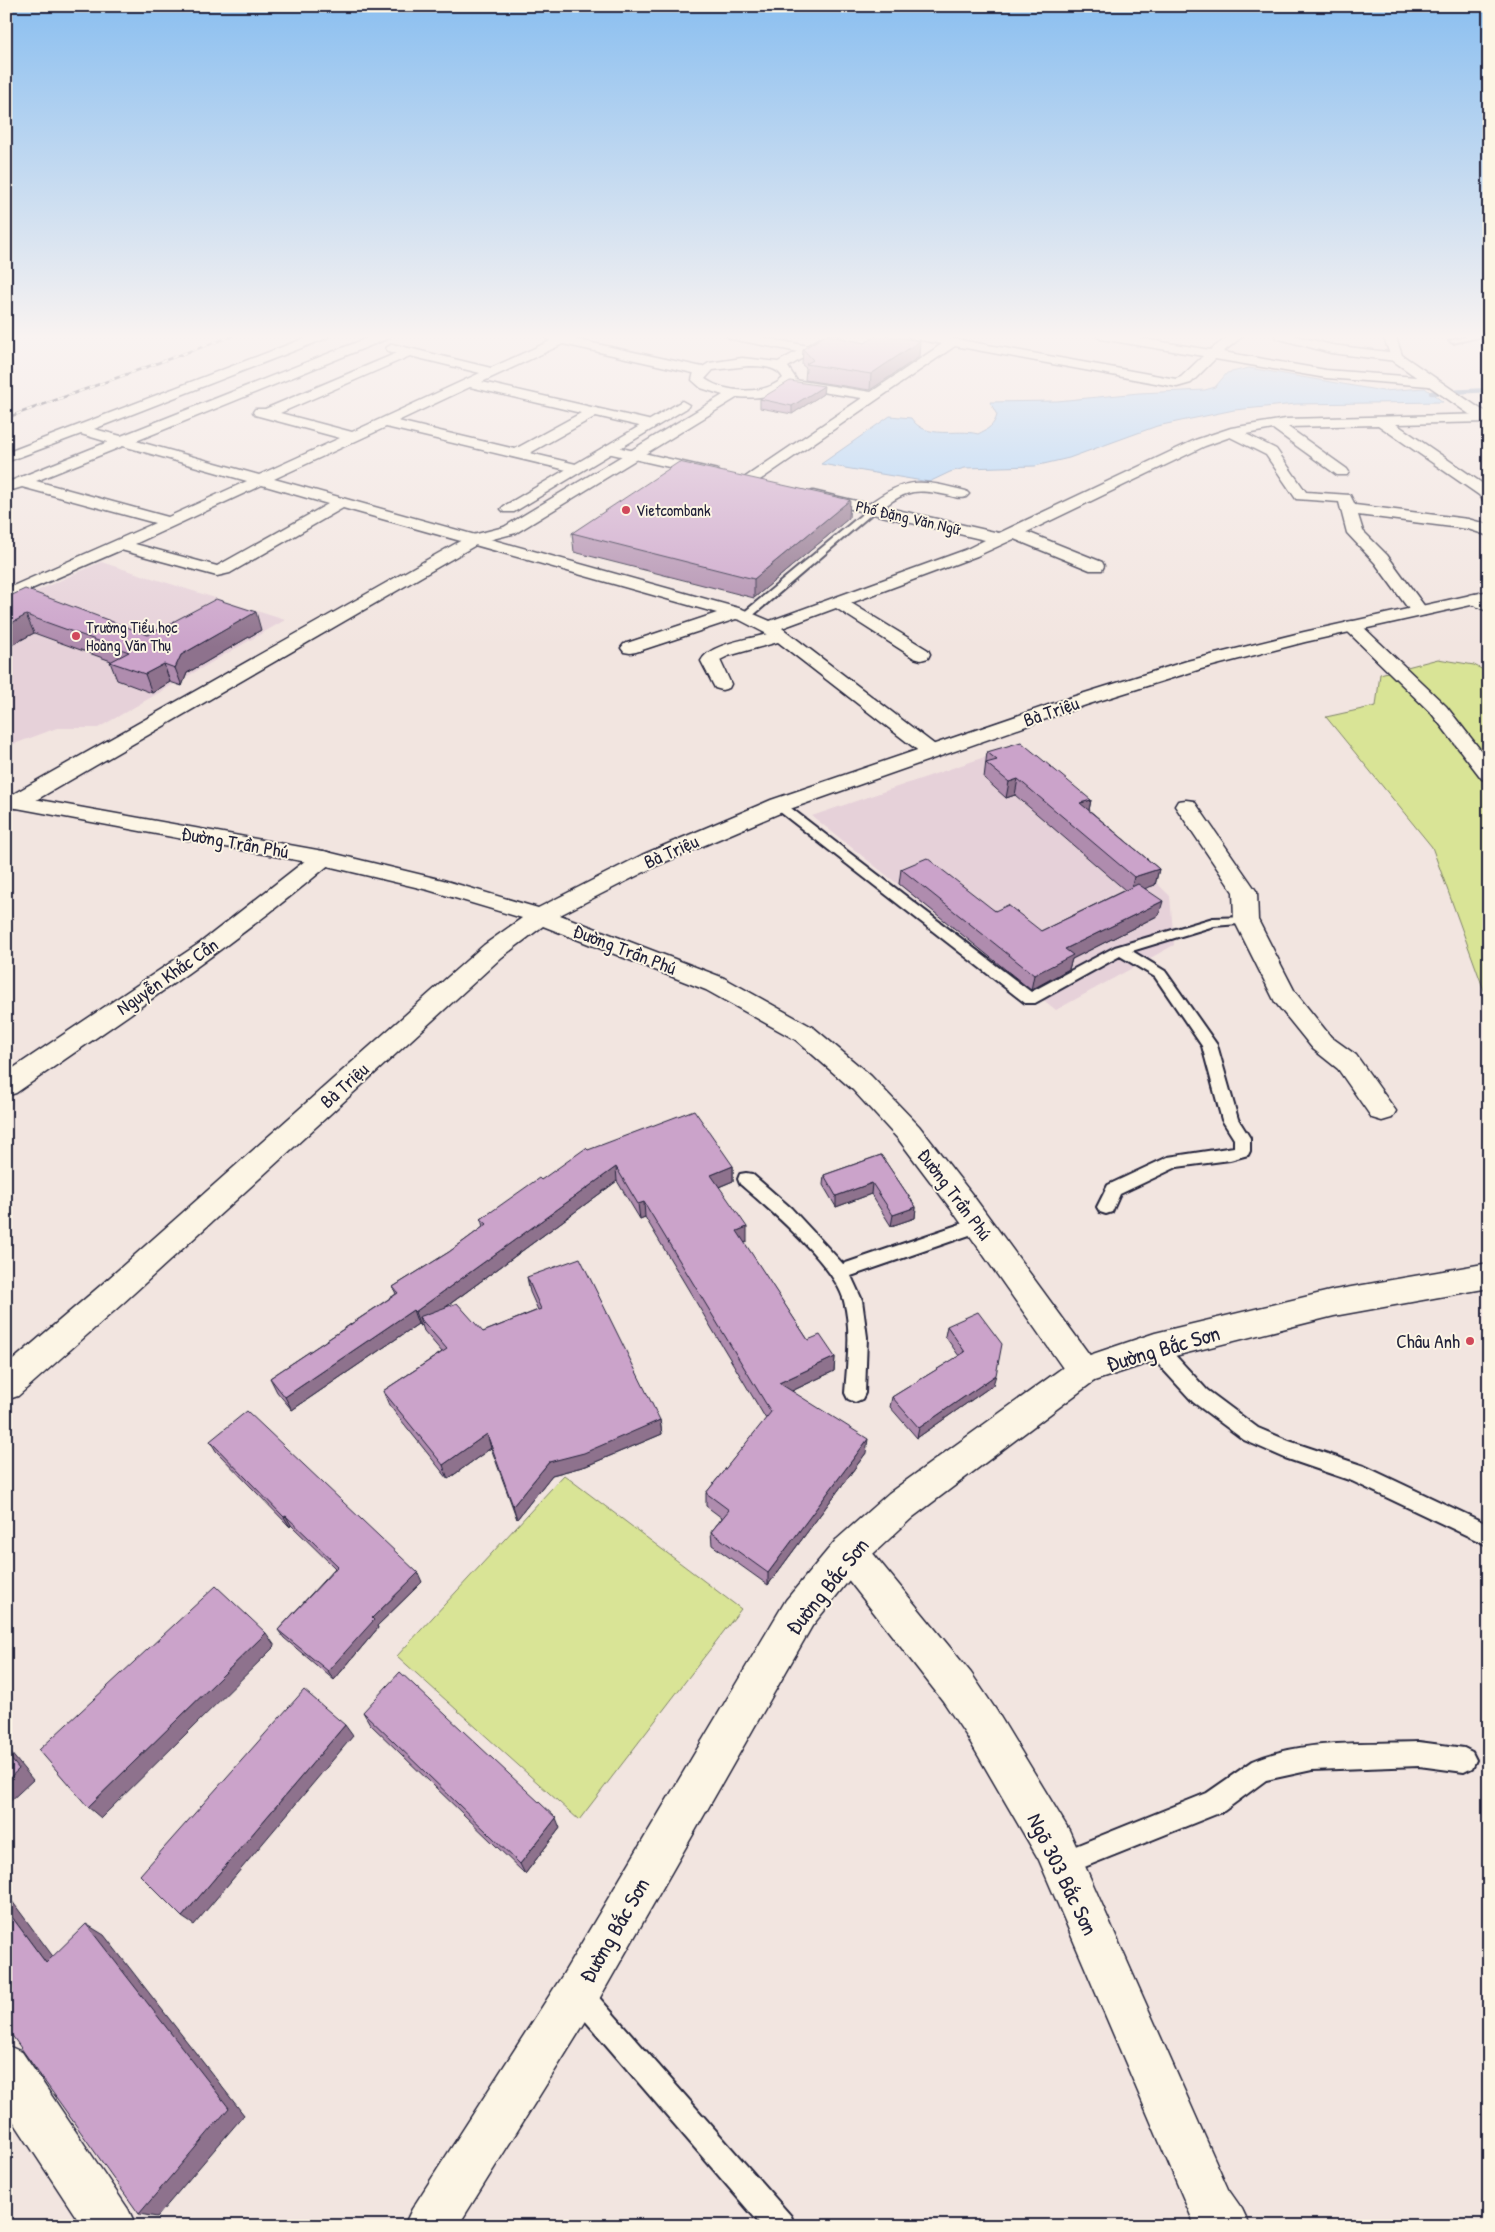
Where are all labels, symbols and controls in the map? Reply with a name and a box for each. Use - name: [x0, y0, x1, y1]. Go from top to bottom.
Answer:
- street label: Phố Đặng Văn Ngữ: [854, 494, 964, 540]
- place label: Vietcombank: [636, 499, 711, 521]
- marker: Vietcombank: [620, 504, 632, 516]
- place label: Trường Tiểu học Hoàng Văn Thụ: [86, 616, 178, 656]
- marker: Trường Tiểu học Hoàng Văn Thụ: [70, 630, 82, 642]
- street label: Bà Triệu: [1020, 689, 1083, 733]
- street label: Đường Trần Phú: [179, 820, 291, 864]
- street label: Bà Triệu: [640, 827, 703, 874]
- street label: Đường Trần Phú: [570, 917, 681, 981]
- street label: Nguyễn Khắc Cần: [111, 931, 223, 1021]
- street label: Bà Triệu: [314, 1056, 374, 1114]
- street label: Đường Trần Phú: [912, 1143, 998, 1245]
- street label: Đường Bắc Sơn: [1103, 1317, 1223, 1379]
- place label: Châu Anh: [1396, 1328, 1460, 1354]
- marker: Châu Anh: [1464, 1335, 1476, 1347]
- street label: Đường Bắc Sơn: [779, 1531, 875, 1641]
- street label: Ngõ 303 Bắc Sơn: [1021, 1808, 1105, 1940]
- street label: Đường Bắc Sơn: [572, 1872, 656, 1988]

